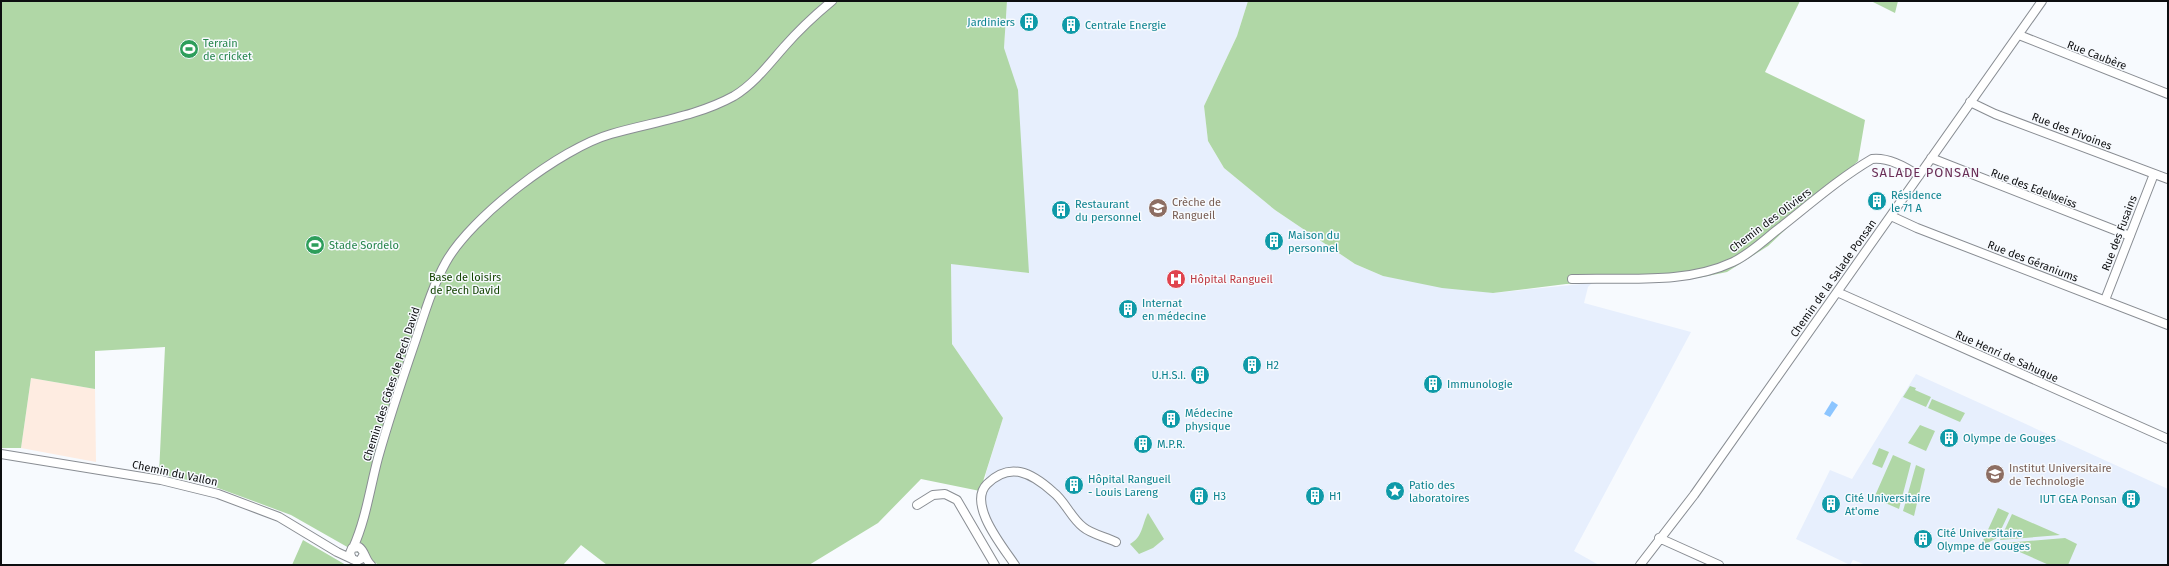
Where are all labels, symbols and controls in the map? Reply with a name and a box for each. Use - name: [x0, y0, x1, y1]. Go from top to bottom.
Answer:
- building icon: Jardiniers: [1018, 11, 1040, 33]
- building icon: Centrale Energie: [1060, 14, 1082, 36]
- place label: Jardiniers: [967, 16, 1015, 29]
- place label: Centrale Energie: [1085, 19, 1166, 32]
- place label: Terrain de cricket: [203, 37, 252, 63]
- sports icon: Terrain de cricket: [178, 38, 200, 60]
- street label: Rue Caubère: [2065, 38, 2128, 73]
- street label: Rue des Pivoines: [2030, 110, 2114, 153]
- district label: SALADE PONSAN: [1872, 165, 1980, 180]
- street label: Rue des Edelweiss: [1989, 166, 2079, 211]
- street label: Chemin des Oliviers: [1727, 186, 1814, 255]
- place label: Résidence le 71 A: [1891, 189, 1942, 215]
- building icon: Résidence le 71 A: [1866, 190, 1888, 212]
- street label: Rue des Fusains: [2099, 194, 2140, 273]
- place label: Crèche de Rangueil: [1172, 196, 1221, 222]
- school or university icon: Crèche de Rangueil: [1147, 197, 1169, 219]
- place label: Restaurant du personnel: [1075, 198, 1141, 224]
- building icon: Restaurant du personnel: [1050, 199, 1072, 221]
- street label: Chemin de la Salade Ponsan: [1788, 217, 1879, 340]
- place label: Maison du personnel: [1288, 229, 1340, 255]
- building icon: Maison du personnel: [1263, 230, 1285, 252]
- sports icon: Stade Sordelo: [304, 234, 326, 256]
- street label: Rue des Géraniums: [1986, 238, 2080, 285]
- place label: Stade Sordelo: [329, 239, 399, 252]
- hospital icon: Hôpital Rangueil: [1165, 268, 1187, 290]
- park label: Base de loisirs de Pech David: [429, 271, 501, 297]
- place label: Hôpital Rangueil: [1190, 273, 1273, 286]
- place label: Internat en médecine: [1142, 297, 1206, 323]
- building icon: Internat en médecine: [1117, 298, 1139, 320]
- street label: Chemin des Côtes de Pech David: [360, 305, 423, 463]
- street label: Rue Henri de Sahuque: [1953, 328, 2060, 385]
- building icon: H2: [1241, 354, 1263, 376]
- place label: H2: [1266, 359, 1279, 372]
- building icon: U.H.S.I.: [1189, 364, 1211, 386]
- place label: U.H.S.I.: [1152, 369, 1186, 382]
- building icon: Immunologie: [1422, 373, 1444, 395]
- place label: Immunologie: [1447, 378, 1513, 391]
- place label: Médecine physique: [1185, 407, 1233, 433]
- building icon: Médecine physique: [1160, 408, 1182, 430]
- building icon: Olympe de Gouges: [1938, 427, 1960, 449]
- place label: Olympe de Gouges: [1963, 432, 2056, 445]
- building icon: M.P.R.: [1132, 433, 1154, 455]
- place label: M.P.R.: [1157, 438, 1186, 451]
- street label: Chemin du Vallon: [131, 458, 219, 489]
- place label: Institut Universitaire de Technologie: [2009, 462, 2112, 488]
- school or university icon: Institut Universitaire de Technologie: [1984, 463, 2006, 485]
- place label: Hôpital Rangueil - Louis Lareng: [1088, 473, 1171, 499]
- building icon: Hôpital Rangueil - Louis Lareng: [1063, 474, 1085, 496]
- place label: Patio des laboratoires: [1409, 479, 1469, 505]
- place icon: Patio des laboratoires: [1384, 480, 1406, 502]
- building icon: H3: [1188, 485, 1210, 507]
- building icon: H1: [1304, 485, 1326, 507]
- building icon: IUT GEA Ponsan: [2120, 488, 2142, 510]
- place label: H3: [1213, 490, 1226, 503]
- place label: H1: [1329, 490, 1341, 503]
- place label: Cité Universitaire At'ome: [1845, 492, 1930, 518]
- building icon: Cité Universitaire At'ome: [1820, 493, 1842, 515]
- place label: IUT GEA Ponsan: [2039, 493, 2117, 506]
- place label: Cité Universitaire Olympe de Gouges: [1937, 527, 2030, 553]
- building icon: Cité Universitaire Olympe de Gouges: [1912, 528, 1934, 550]

